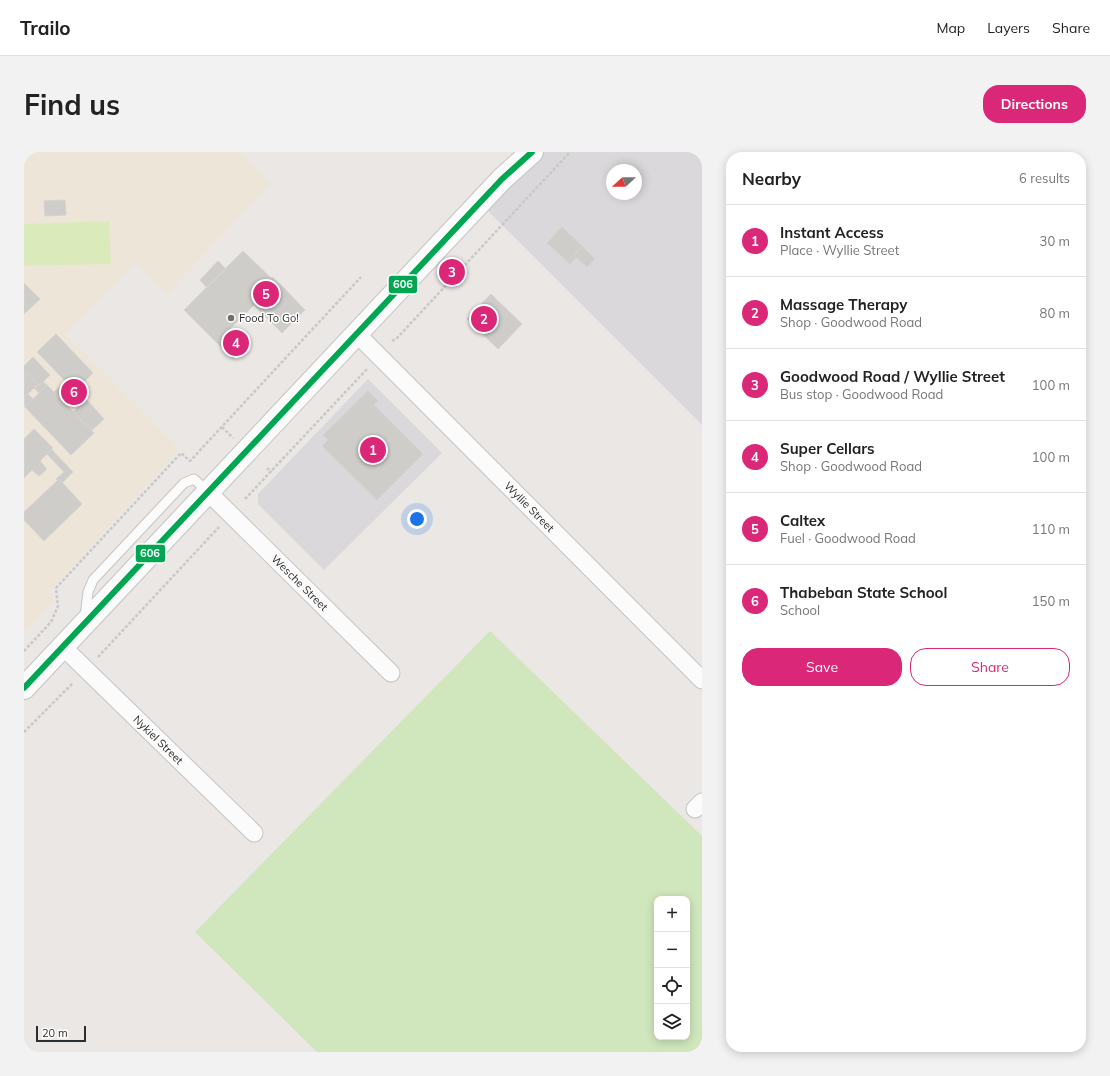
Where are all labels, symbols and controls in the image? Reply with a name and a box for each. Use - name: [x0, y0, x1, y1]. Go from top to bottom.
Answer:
- text: Trailo: [20, 16, 71, 40]
- text: Map: [936, 19, 965, 37]
- text: Layers: [987, 19, 1030, 37]
- text: Share: [1052, 19, 1090, 37]
- button: Directions: [983, 85, 1086, 123]
- text: Find us: [24, 87, 120, 122]
- north arrow: [606, 164, 642, 200]
- text: Nearby: [742, 168, 801, 189]
- text: 6 results: [1019, 170, 1070, 186]
- text: Instant Access: [780, 223, 884, 242]
- text: 1: [751, 233, 759, 249]
- text: 30 m: [1040, 233, 1070, 249]
- text: Place · Wyllie Street: [780, 242, 899, 258]
- pin: 3: [439, 257, 465, 287]
- line badge: 606: [388, 275, 418, 294]
- text: 606: [393, 277, 413, 291]
- pin: 5: [253, 279, 279, 309]
- text: Massage Therapy: [780, 295, 907, 314]
- pin: 2: [471, 304, 497, 334]
- text: 2: [751, 305, 759, 321]
- text: 80 m: [1040, 305, 1070, 321]
- place label: Food To Go!: [239, 311, 299, 325]
- marker: Food To Go!: [226, 313, 236, 323]
- text: Shop · Goodwood Road: [780, 314, 922, 330]
- pin: 4: [223, 328, 249, 358]
- text: Goodwood Road / Wyllie Street: [780, 367, 1005, 386]
- pin: 6: [61, 377, 87, 407]
- text: 3: [751, 377, 759, 393]
- text: 100 m: [1032, 377, 1070, 393]
- text: Bus stop · Goodwood Road: [780, 386, 943, 402]
- pin: 1: [360, 435, 386, 465]
- text: Super Cellars: [780, 439, 875, 458]
- text: 4: [751, 449, 759, 465]
- text: 100 m: [1032, 449, 1070, 465]
- text: Shop · Goodwood Road: [780, 458, 922, 474]
- street label: Wyllie Street: [501, 479, 557, 535]
- your location: [407, 509, 427, 529]
- text: Caltex: [780, 511, 825, 530]
- text: 5: [751, 521, 759, 537]
- text: 110 m: [1032, 521, 1070, 537]
- text: Fuel · Goodwood Road: [780, 530, 916, 546]
- line badge: 606: [135, 544, 166, 563]
- text: 606: [140, 546, 160, 560]
- street label: Wesche Street: [268, 552, 331, 614]
- text: Thabeban State School: [780, 583, 947, 602]
- text: 6: [751, 593, 759, 609]
- text: 150 m: [1032, 593, 1070, 609]
- text: School: [780, 602, 820, 618]
- button: Save: [742, 648, 902, 686]
- button: Share: [910, 648, 1070, 686]
- street label: Nykiel Street: [130, 712, 186, 767]
- map controls: [654, 896, 690, 1040]
- button: +: [654, 896, 690, 932]
- button: −: [654, 932, 690, 968]
- button: locate: [654, 968, 690, 1004]
- button: layers: [654, 1004, 690, 1040]
- scale bar: [36, 1024, 86, 1043]
- text: 20 m: [42, 1026, 68, 1040]

